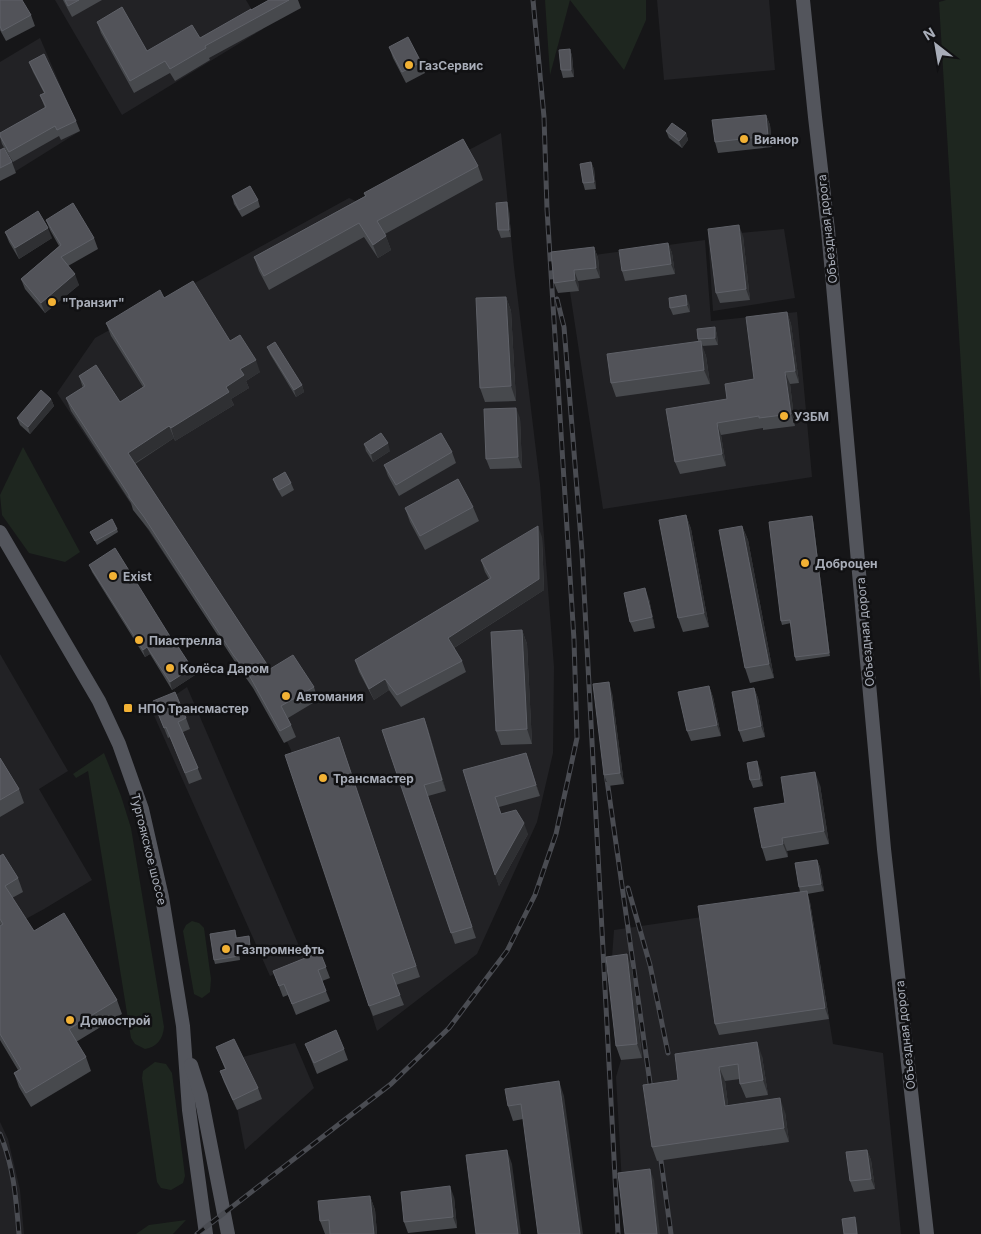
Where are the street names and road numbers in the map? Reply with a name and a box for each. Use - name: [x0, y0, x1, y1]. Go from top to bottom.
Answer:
- street label: Объездная дорога: [814, 174, 840, 284]
- street label: Объездная дорога: [853, 577, 877, 687]
- street label: Тургоякское шоссе: [128, 792, 170, 906]
- street label: Объездная дорога: [892, 980, 918, 1090]

